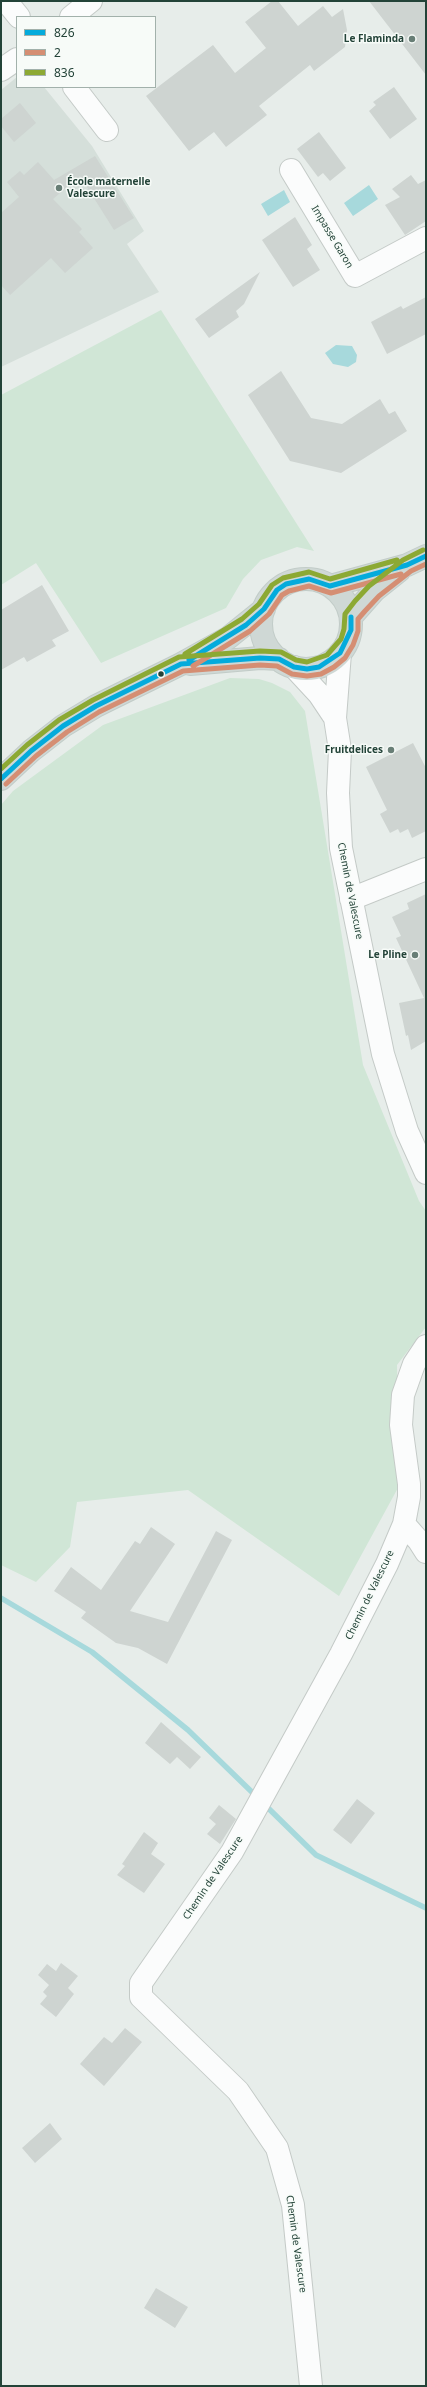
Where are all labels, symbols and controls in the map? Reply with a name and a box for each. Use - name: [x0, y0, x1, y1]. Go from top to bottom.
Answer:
- legend: [16, 16, 156, 88]
- text: 826: [54, 24, 75, 41]
- place label: Le Flaminda: [344, 33, 404, 45]
- marker: Le Flaminda: [407, 34, 417, 44]
- text: 2: [54, 44, 61, 61]
- text: 836: [54, 64, 75, 81]
- place label: École maternelle Valescure: [67, 176, 150, 200]
- marker: École maternelle Valescure: [54, 183, 64, 193]
- street label: Impasse Garon: [308, 203, 356, 271]
- unlabelled marker: [156, 669, 166, 679]
- place label: Fruitdelices: [325, 744, 383, 756]
- marker: Fruitdelices: [386, 745, 396, 755]
- street label: Chemin de Valescure: [335, 842, 365, 940]
- place label: Le Pline: [368, 949, 407, 961]
- marker: Le Pline: [410, 950, 420, 960]
- street label: Chemin de Valescure: [343, 1548, 397, 1642]
- street label: Chemin de Valescure: [181, 1834, 245, 1922]
- street label: Chemin de Valescure: [283, 2195, 309, 2293]

